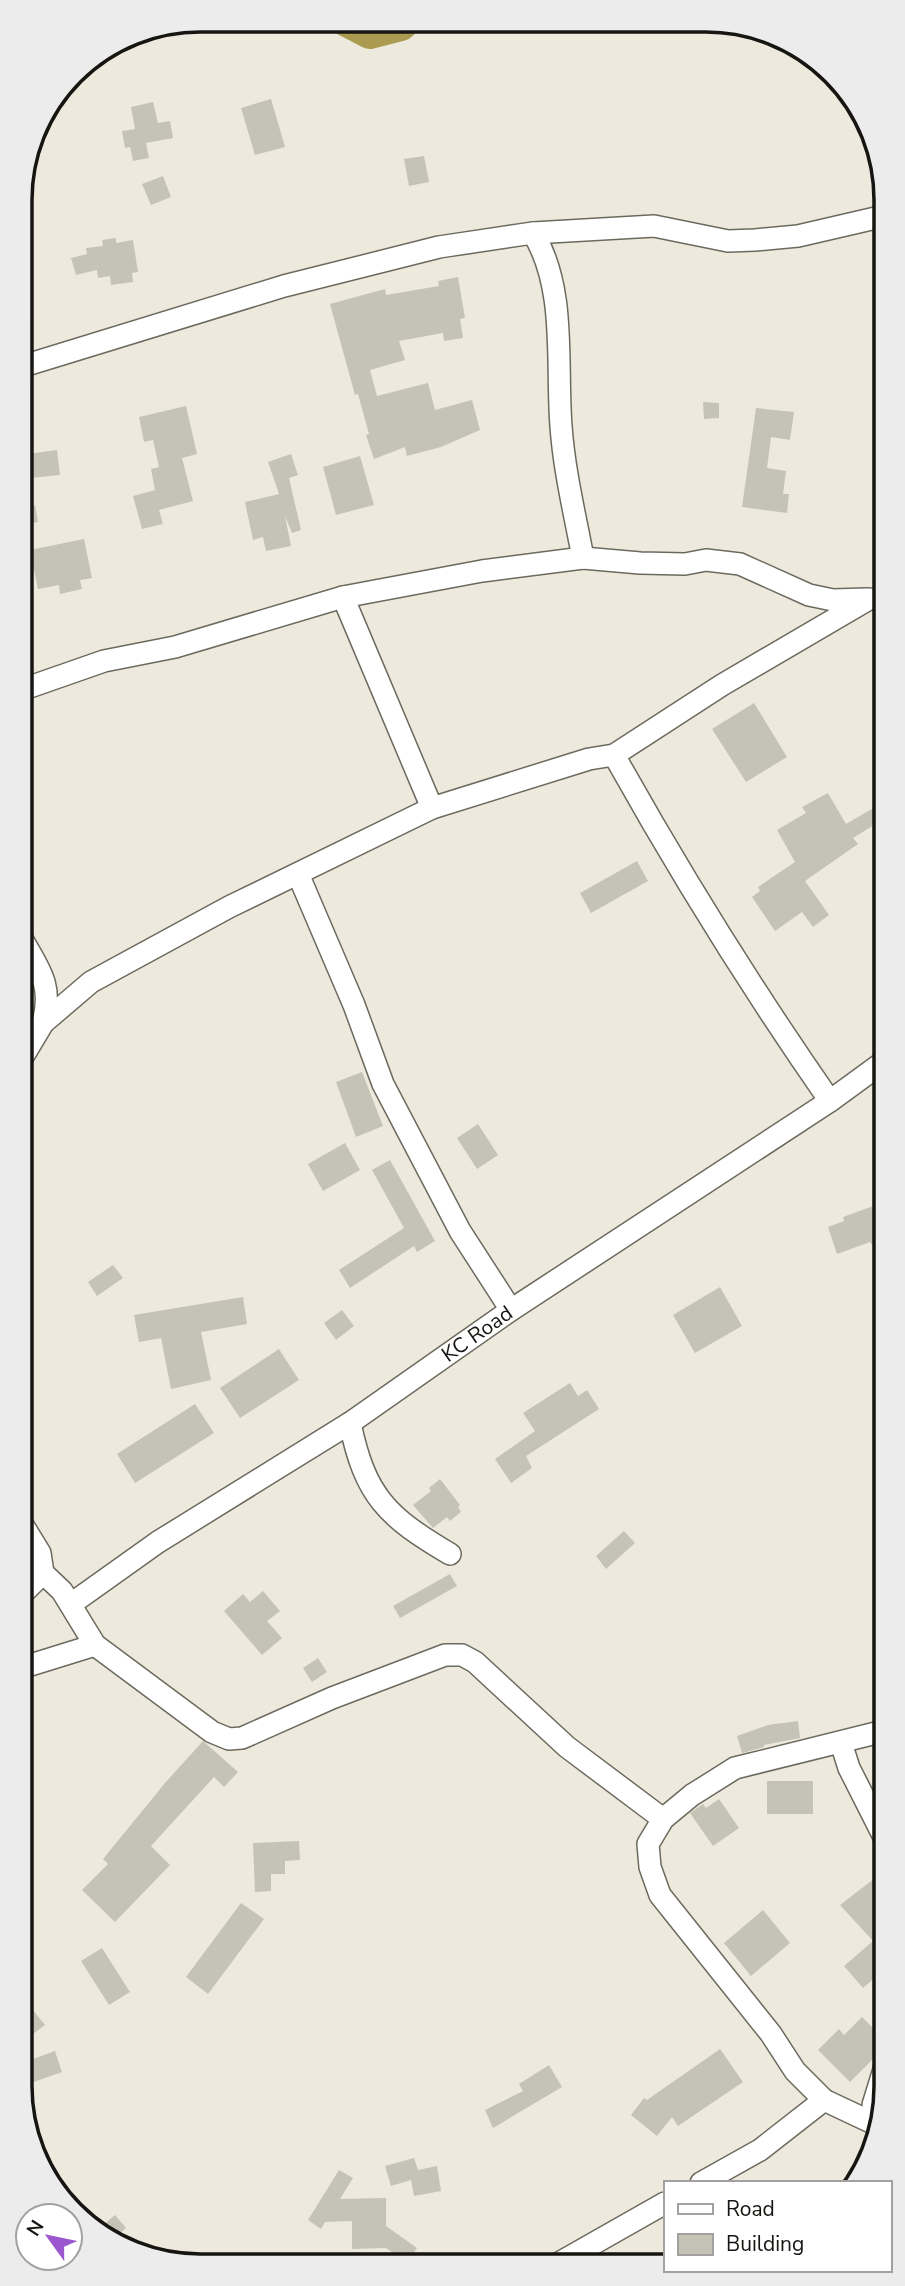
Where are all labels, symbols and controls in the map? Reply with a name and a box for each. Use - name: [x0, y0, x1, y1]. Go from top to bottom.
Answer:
- street label: KC Road: [436, 1299, 518, 1369]
- legend: [664, 2181, 891, 2272]
- text: Road: [726, 2195, 775, 2223]
- north arrow: [14, 2202, 84, 2272]
- text: N: [21, 2215, 50, 2241]
- text: Building: [726, 2230, 804, 2258]

